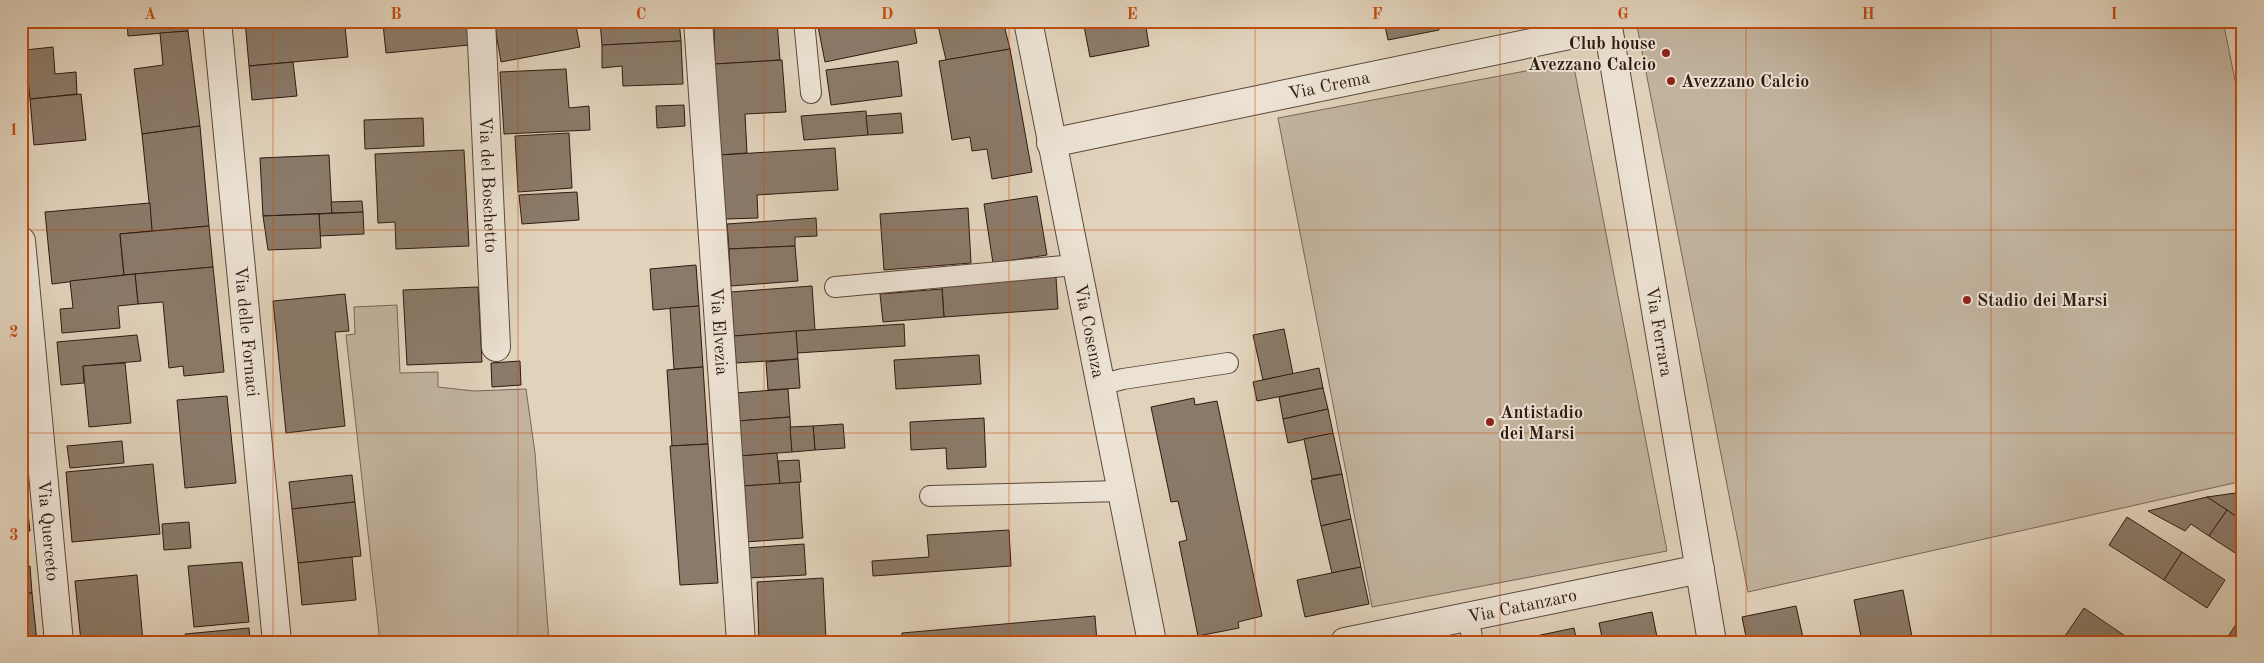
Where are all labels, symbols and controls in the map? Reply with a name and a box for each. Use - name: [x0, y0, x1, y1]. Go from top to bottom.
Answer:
- text: A: [144, 7, 156, 23]
- text: B: [390, 7, 402, 23]
- text: C: [636, 7, 646, 23]
- text: D: [881, 7, 893, 23]
- text: E: [1126, 7, 1138, 23]
- text: F: [1372, 7, 1383, 23]
- text: G: [1617, 7, 1629, 23]
- text: H: [1861, 7, 1875, 23]
- text: I: [2110, 7, 2118, 23]
- place label: Club house Avezzano Calcio: [1528, 35, 1656, 74]
- marker: Club house Avezzano Calcio: [1660, 47, 1672, 59]
- street label: Via Crema: [1287, 69, 1372, 103]
- place label: Avezzano Calcio: [1681, 73, 1809, 91]
- marker: Avezzano Calcio: [1665, 75, 1677, 87]
- street label: Via del Boschetto: [475, 116, 500, 253]
- text: 1: [9, 123, 19, 139]
- street label: Via delle Fornaci: [231, 265, 261, 398]
- street label: Via Cosenza: [1071, 282, 1107, 380]
- street label: Via Ferrara: [1642, 285, 1675, 378]
- street label: Via Elvezia: [706, 287, 731, 376]
- place label: Stadio dei Marsi: [1977, 292, 2108, 310]
- marker: Stadio dei Marsi: [1961, 294, 1973, 306]
- text: 2: [9, 325, 19, 341]
- place label: Antistadio dei Marsi: [1500, 404, 1583, 443]
- marker: Antistadio dei Marsi: [1484, 416, 1496, 428]
- street label: Via Querceto: [34, 480, 61, 582]
- text: 3: [9, 528, 19, 544]
- street label: Via Catanzaro: [1466, 587, 1579, 627]

